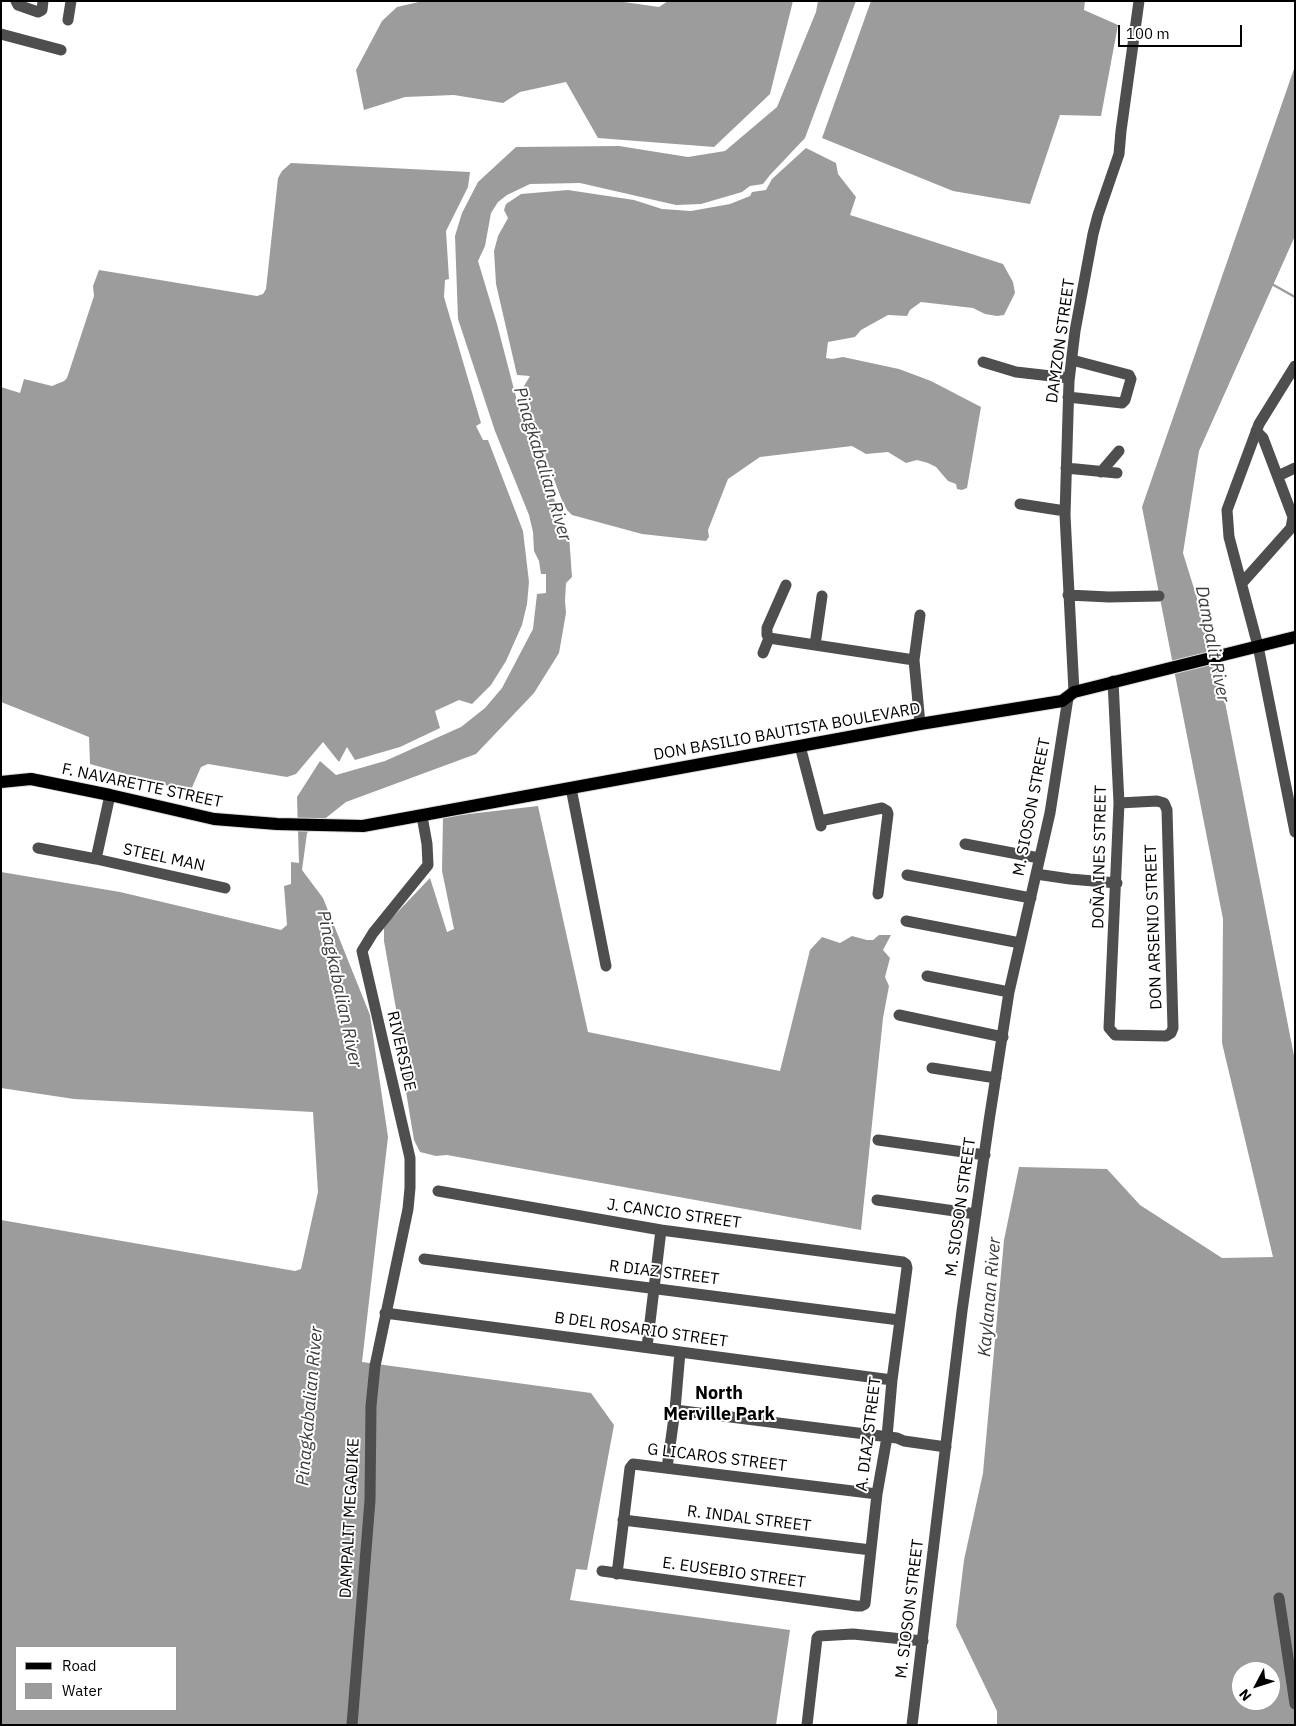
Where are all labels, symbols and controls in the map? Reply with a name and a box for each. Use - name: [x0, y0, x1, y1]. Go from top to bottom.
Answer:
- scale bar: [1121, 15, 1245, 47]
- text: 100 m: [1126, 24, 1170, 43]
- street label: DAMZON STREET: [1043, 278, 1079, 404]
- water label: Pinagkabalian River: [508, 384, 576, 544]
- water label: Dampalit River: [1190, 584, 1234, 704]
- street label: DON BASILIO BAUTISTA BOULEVARD: [652, 699, 922, 765]
- street label: M. SIOSON STREET: [1009, 736, 1055, 878]
- street label: F. NAVARETTE STREET: [60, 760, 224, 812]
- street label: DOÑA INES STREET: [1089, 785, 1111, 929]
- street label: STEEL MAN: [121, 840, 207, 876]
- street label: DON ARSENIO STREET: [1142, 844, 1166, 1010]
- water label: Pinagkabalian River: [312, 908, 366, 1070]
- street label: RIVERSIDE: [382, 1009, 420, 1093]
- street label: M. SIOSON STREET: [942, 1136, 980, 1278]
- street label: J. CANCIO STREET: [606, 1195, 742, 1233]
- water label: Kaylanan River: [974, 1236, 1006, 1358]
- street label: R DIAZ STREET: [608, 1257, 720, 1289]
- street label: B DEL ROSARIO STREET: [553, 1308, 729, 1352]
- water label: Pinagkabalian River: [292, 1325, 328, 1487]
- street label: A. DIAZ STREET: [852, 1376, 886, 1492]
- district label: North Merville Park: [663, 1383, 775, 1426]
- street label: DAMPALIT MEGADIKE: [336, 1437, 364, 1599]
- street label: G LICAROS STREET: [646, 1440, 788, 1476]
- street label: R. INDAL STREET: [686, 1502, 812, 1536]
- street label: M. SIOSON STREET: [892, 1538, 928, 1680]
- street label: E. EUSEBIO STREET: [661, 1553, 807, 1593]
- legend: [15, 1646, 178, 1711]
- text: Road: [62, 1656, 97, 1675]
- north arrow: [1231, 1661, 1281, 1711]
- text: Water: [62, 1681, 102, 1700]
- text: N: [1235, 1685, 1255, 1705]

